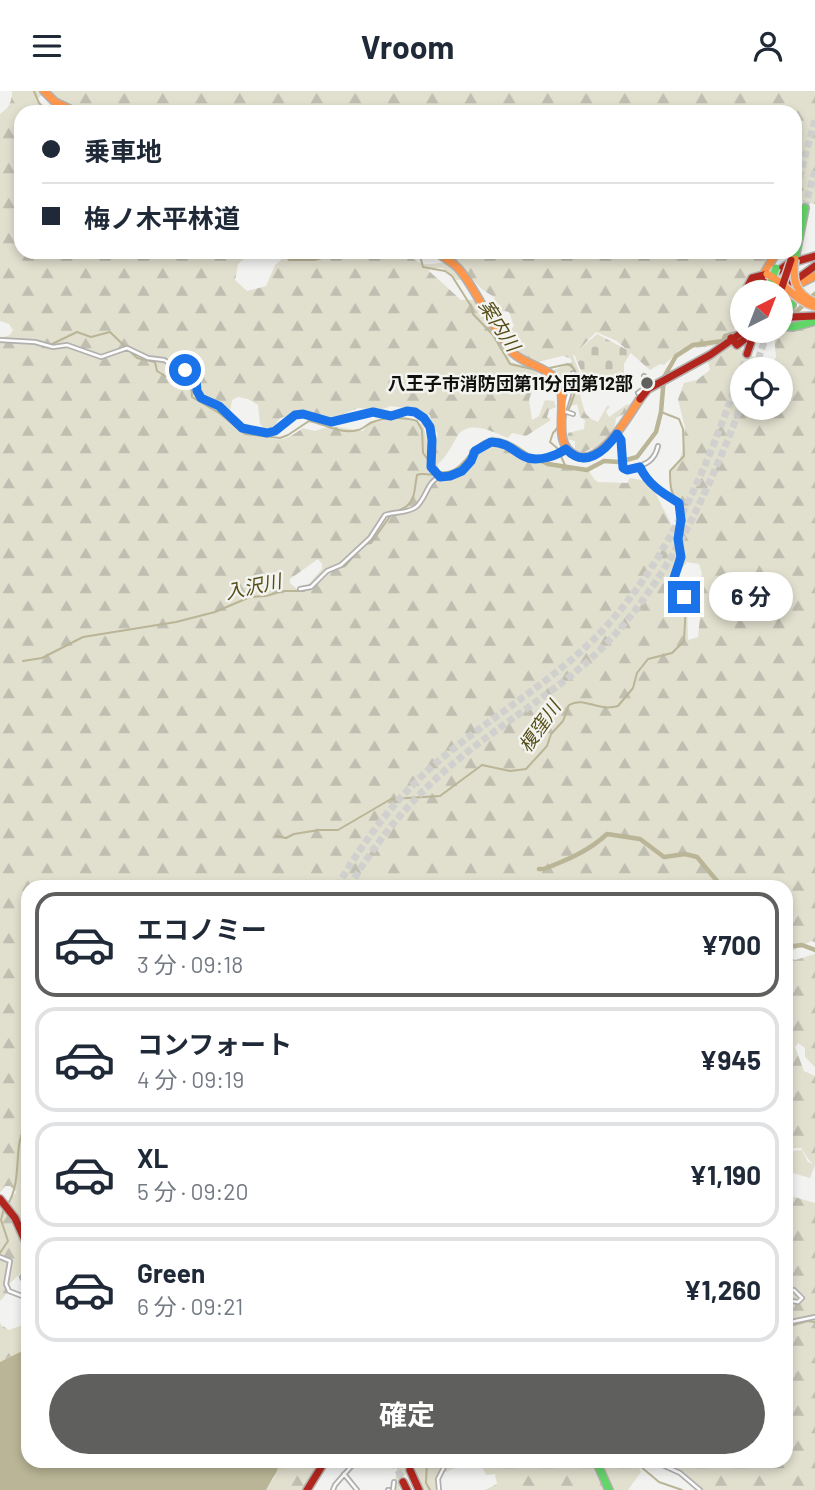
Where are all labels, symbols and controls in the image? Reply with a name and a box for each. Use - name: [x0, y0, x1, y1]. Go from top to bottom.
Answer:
- icon: menu: [28, 27, 66, 65]
- text: Vroom: [361, 27, 454, 65]
- icon: person: [749, 27, 787, 65]
- text: 乗車地: [84, 135, 162, 166]
- text: 梅ノ木平林道: [84, 202, 240, 233]
- north arrow: [730, 280, 793, 343]
- map controls: [730, 280, 793, 420]
- water label: 案内川: [475, 295, 526, 357]
- route start: [169, 354, 201, 386]
- button: locate: [730, 357, 793, 420]
- place label: 八王子市消防団第11分団第12部: [388, 372, 633, 394]
- marker: 八王子市消防団第11分団第12部: [639, 375, 655, 391]
- water label: 入沢川: [223, 568, 285, 603]
- callout: 6 分: [708, 573, 792, 621]
- route end: [668, 581, 700, 613]
- text: 6 分: [731, 582, 771, 610]
- water label: 榎窪川: [513, 694, 566, 756]
- icon: car: [53, 913, 116, 976]
- text: エコノミー: [137, 913, 267, 944]
- text: ¥700: [701, 929, 761, 960]
- text: 3 分 · 09:18: [137, 950, 243, 978]
- icon: car: [53, 1028, 116, 1091]
- text: コンフォート: [137, 1028, 292, 1059]
- text: ¥945: [700, 1044, 761, 1075]
- text: 4 分 · 09:19: [137, 1065, 244, 1093]
- text: XL: [137, 1142, 168, 1173]
- icon: car: [53, 1143, 116, 1206]
- text: ¥1,190: [689, 1159, 761, 1190]
- text: 5 分 · 09:20: [137, 1177, 249, 1205]
- text: Green: [137, 1257, 205, 1288]
- icon: car: [53, 1258, 116, 1321]
- text: ¥1,260: [684, 1274, 761, 1305]
- text: 6 分 · 09:21: [137, 1292, 243, 1320]
- button: 確定: [49, 1374, 765, 1454]

